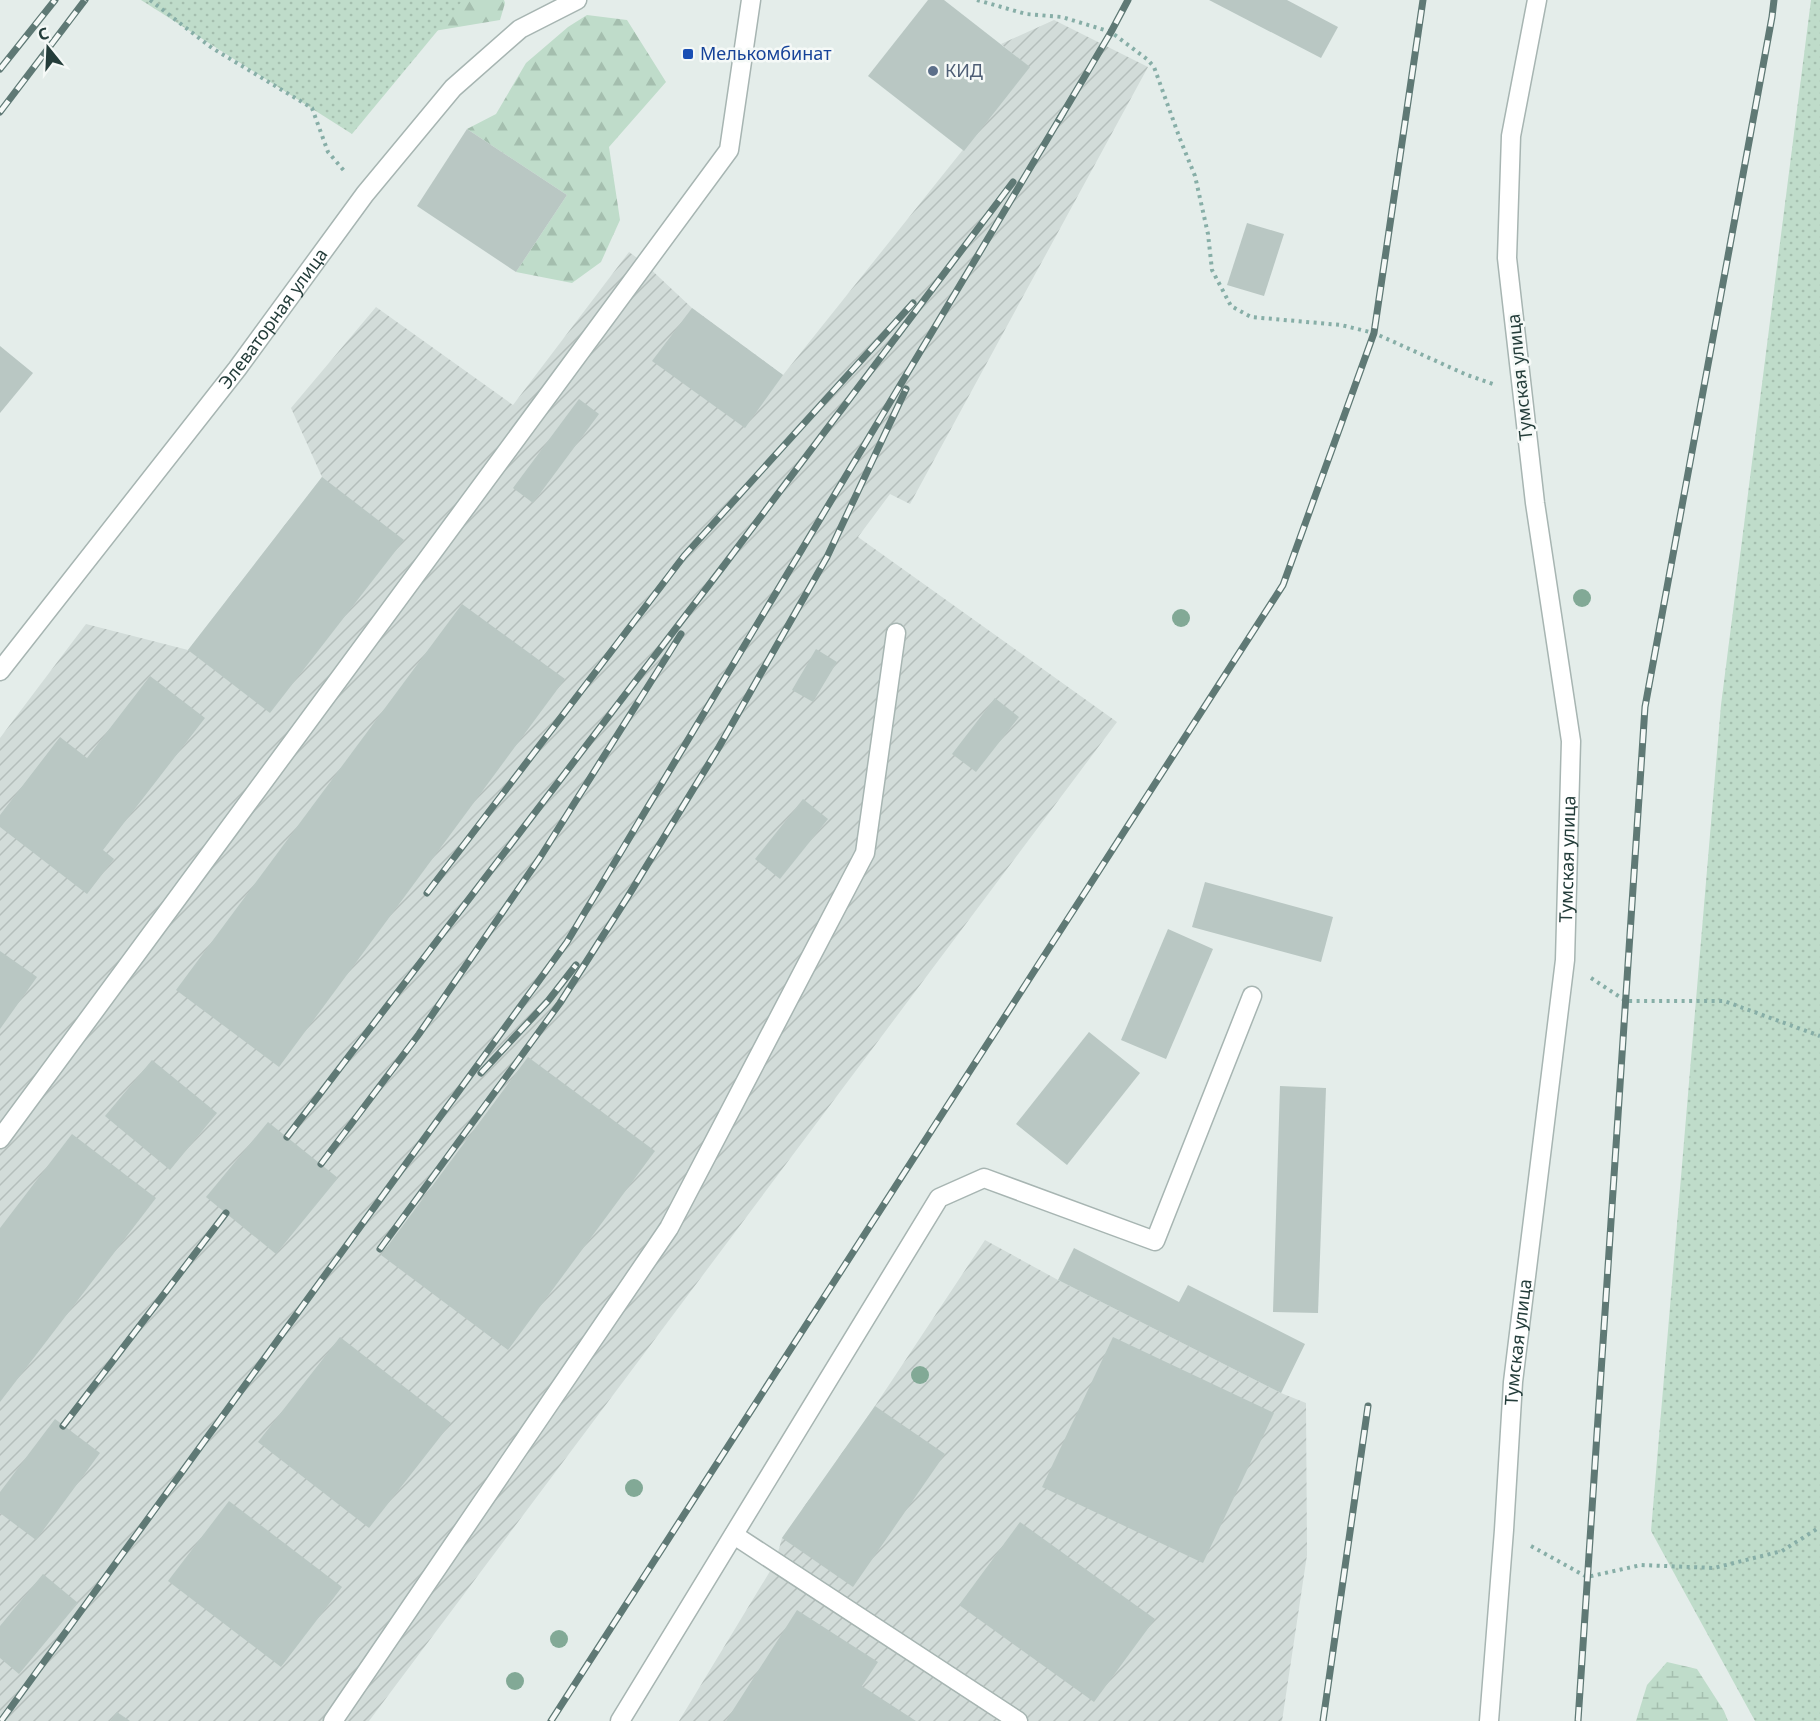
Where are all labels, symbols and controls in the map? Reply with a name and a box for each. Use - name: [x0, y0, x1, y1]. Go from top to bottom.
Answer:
- north arrow: [18, 18, 78, 78]
- text: С: [35, 22, 52, 46]
- place label: Мелькомбинат: [700, 41, 832, 65]
- marker: Мелькомбинат: [681, 47, 695, 61]
- place label: КИД: [945, 58, 983, 82]
- marker: КИД: [926, 64, 940, 78]
- street label: Элеваторная улица: [213, 243, 332, 393]
- street label: Тумская улица: [1500, 313, 1538, 441]
- street label: Тумская улица: [1553, 795, 1580, 923]
- street label: Тумская улица: [1499, 1278, 1537, 1406]

